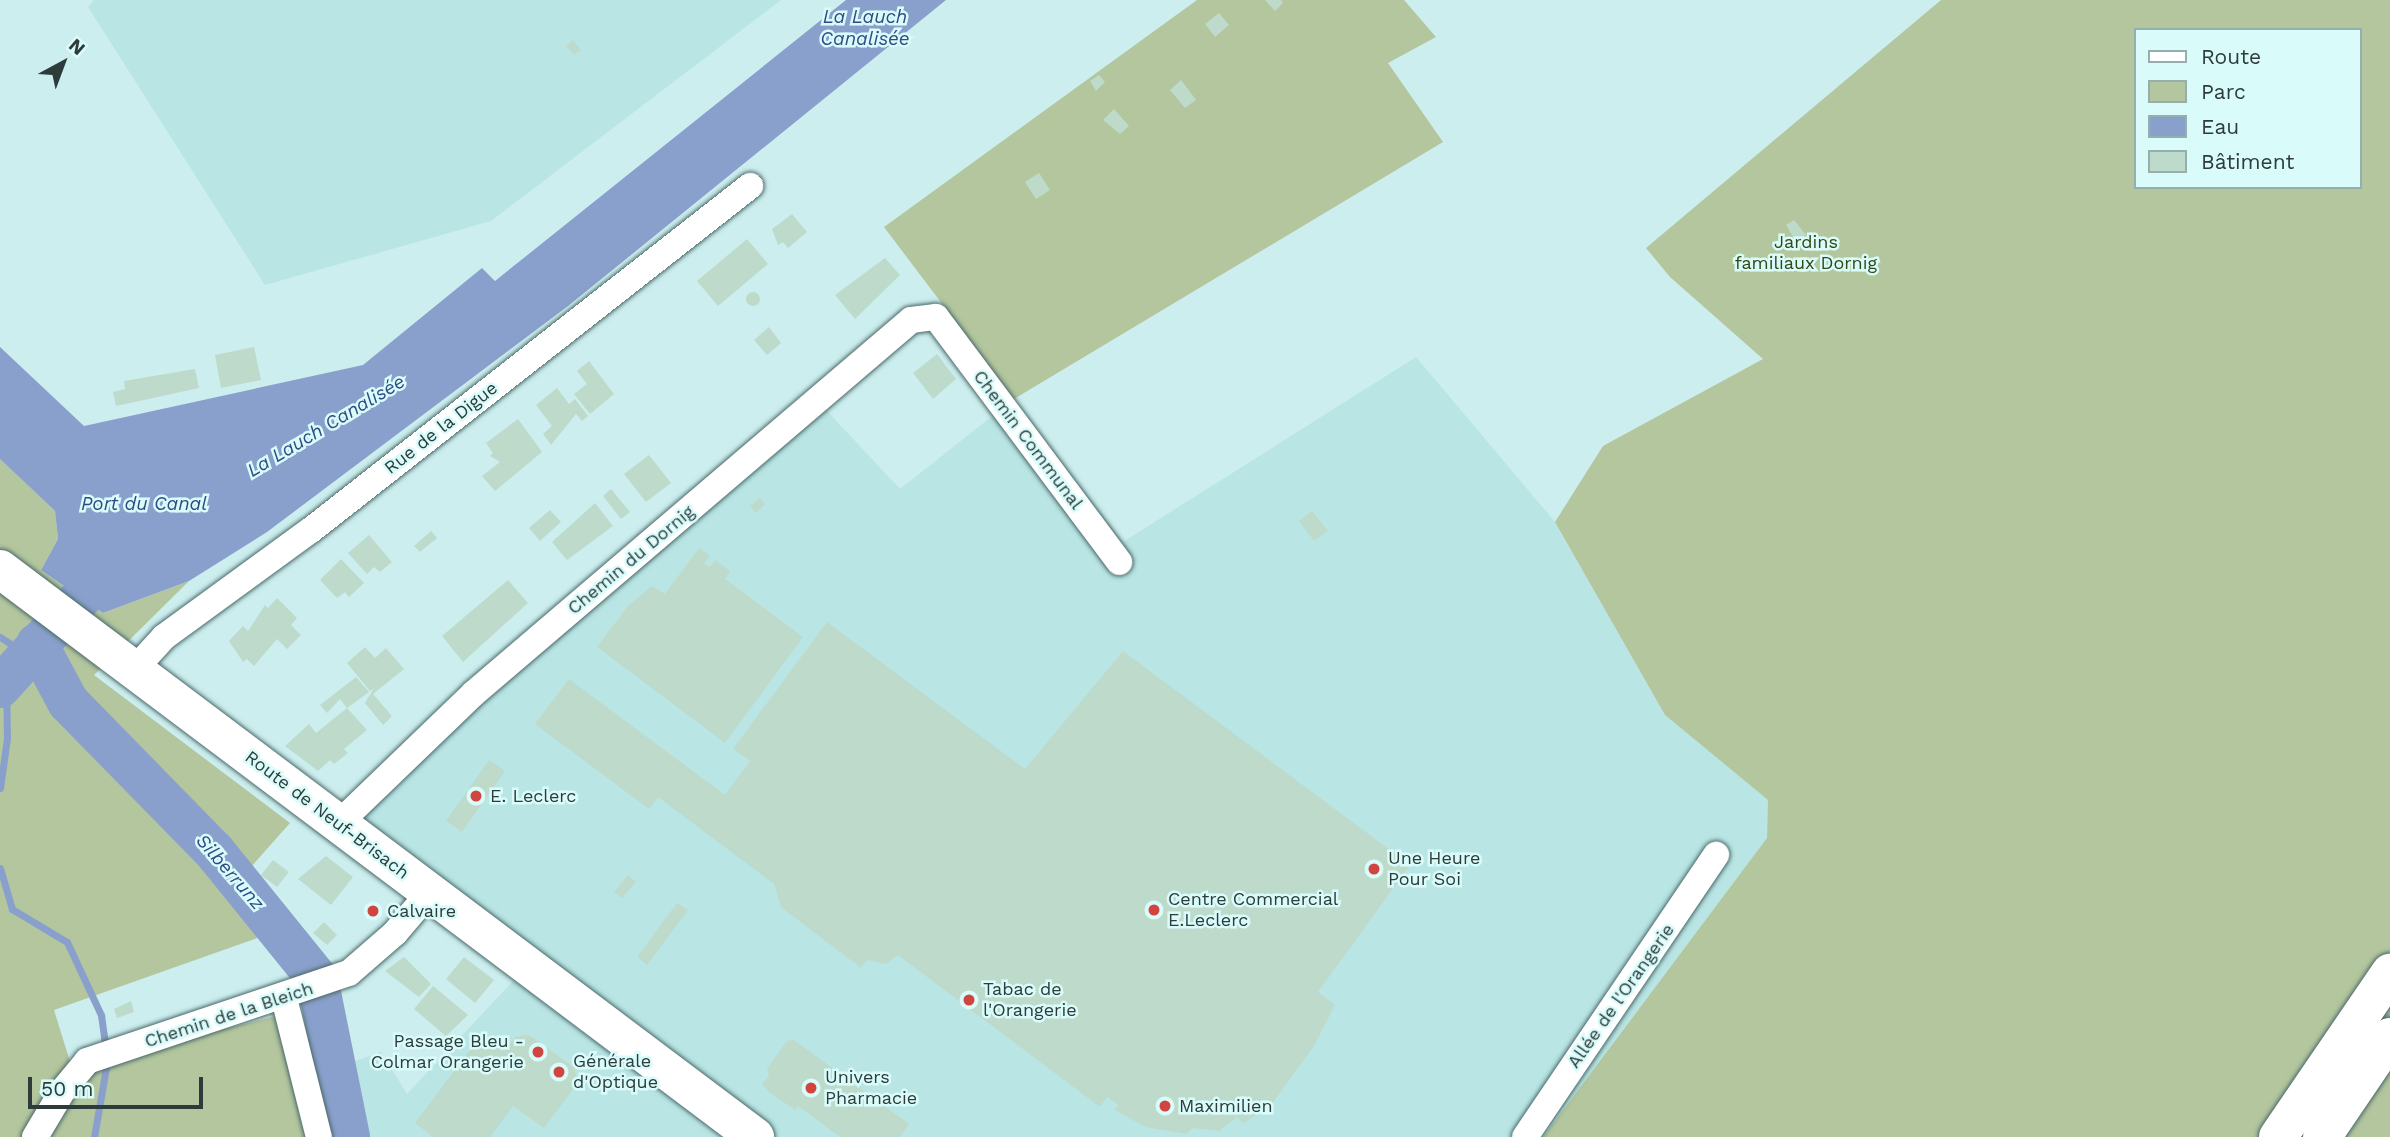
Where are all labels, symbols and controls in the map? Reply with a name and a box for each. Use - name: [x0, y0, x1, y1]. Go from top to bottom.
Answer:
- water label: La Lauch Canalisée: [820, 6, 910, 50]
- north arrow: [28, 28, 98, 98]
- legend: [2134, 28, 2362, 189]
- text: N: [64, 33, 90, 60]
- text: Route: [2201, 44, 2261, 69]
- text: Parc: [2201, 79, 2246, 104]
- text: Eau: [2201, 114, 2239, 139]
- text: Bâtiment: [2201, 149, 2294, 174]
- park label: Jardins familiaux Dornig: [1735, 232, 1877, 274]
- street label: Chemin Communal: [969, 366, 1087, 514]
- water label: La Lauch Canalisée: [243, 370, 409, 482]
- street label: Rue de la Digue: [380, 377, 502, 479]
- water label: Port du Canal: [81, 493, 207, 515]
- street label: Chemin du Dornig: [563, 501, 699, 619]
- street label: Route de Neuf-Brisach: [241, 746, 413, 884]
- place label: E. Leclerc: [490, 785, 576, 807]
- marker: E. Leclerc: [468, 788, 484, 804]
- water label: Silberrunz: [191, 830, 269, 914]
- place label: Une Heure Pour Soi: [1388, 848, 1480, 890]
- marker: Une Heure Pour Soi: [1366, 861, 1382, 877]
- place label: Centre Commercial E.Leclerc: [1168, 889, 1338, 932]
- place label: Calvaire: [387, 900, 456, 922]
- marker: Centre Commercial E.Leclerc: [1146, 902, 1162, 918]
- marker: Calvaire: [365, 903, 381, 919]
- street label: Allée de l'Orangerie: [1563, 920, 1679, 1072]
- street label: Chemin de la Bleich: [142, 977, 316, 1053]
- place label: Tabac de l'Orangerie: [983, 979, 1077, 1021]
- marker: Tabac de l'Orangerie: [961, 992, 977, 1008]
- place label: Passage Bleu - Colmar Orangerie: [370, 1031, 524, 1074]
- marker: Passage Bleu - Colmar Orangerie: [530, 1044, 546, 1060]
- place label: Générale d'Optique: [573, 1051, 658, 1094]
- scale bar: [32, 1064, 206, 1108]
- marker: Générale d'Optique: [551, 1064, 567, 1080]
- place label: Univers Pharmacie: [825, 1067, 917, 1110]
- text: 50 m: [41, 1076, 93, 1101]
- marker: Univers Pharmacie: [803, 1080, 819, 1096]
- place label: Maximilien: [1179, 1095, 1273, 1117]
- marker: Maximilien: [1157, 1098, 1173, 1114]

